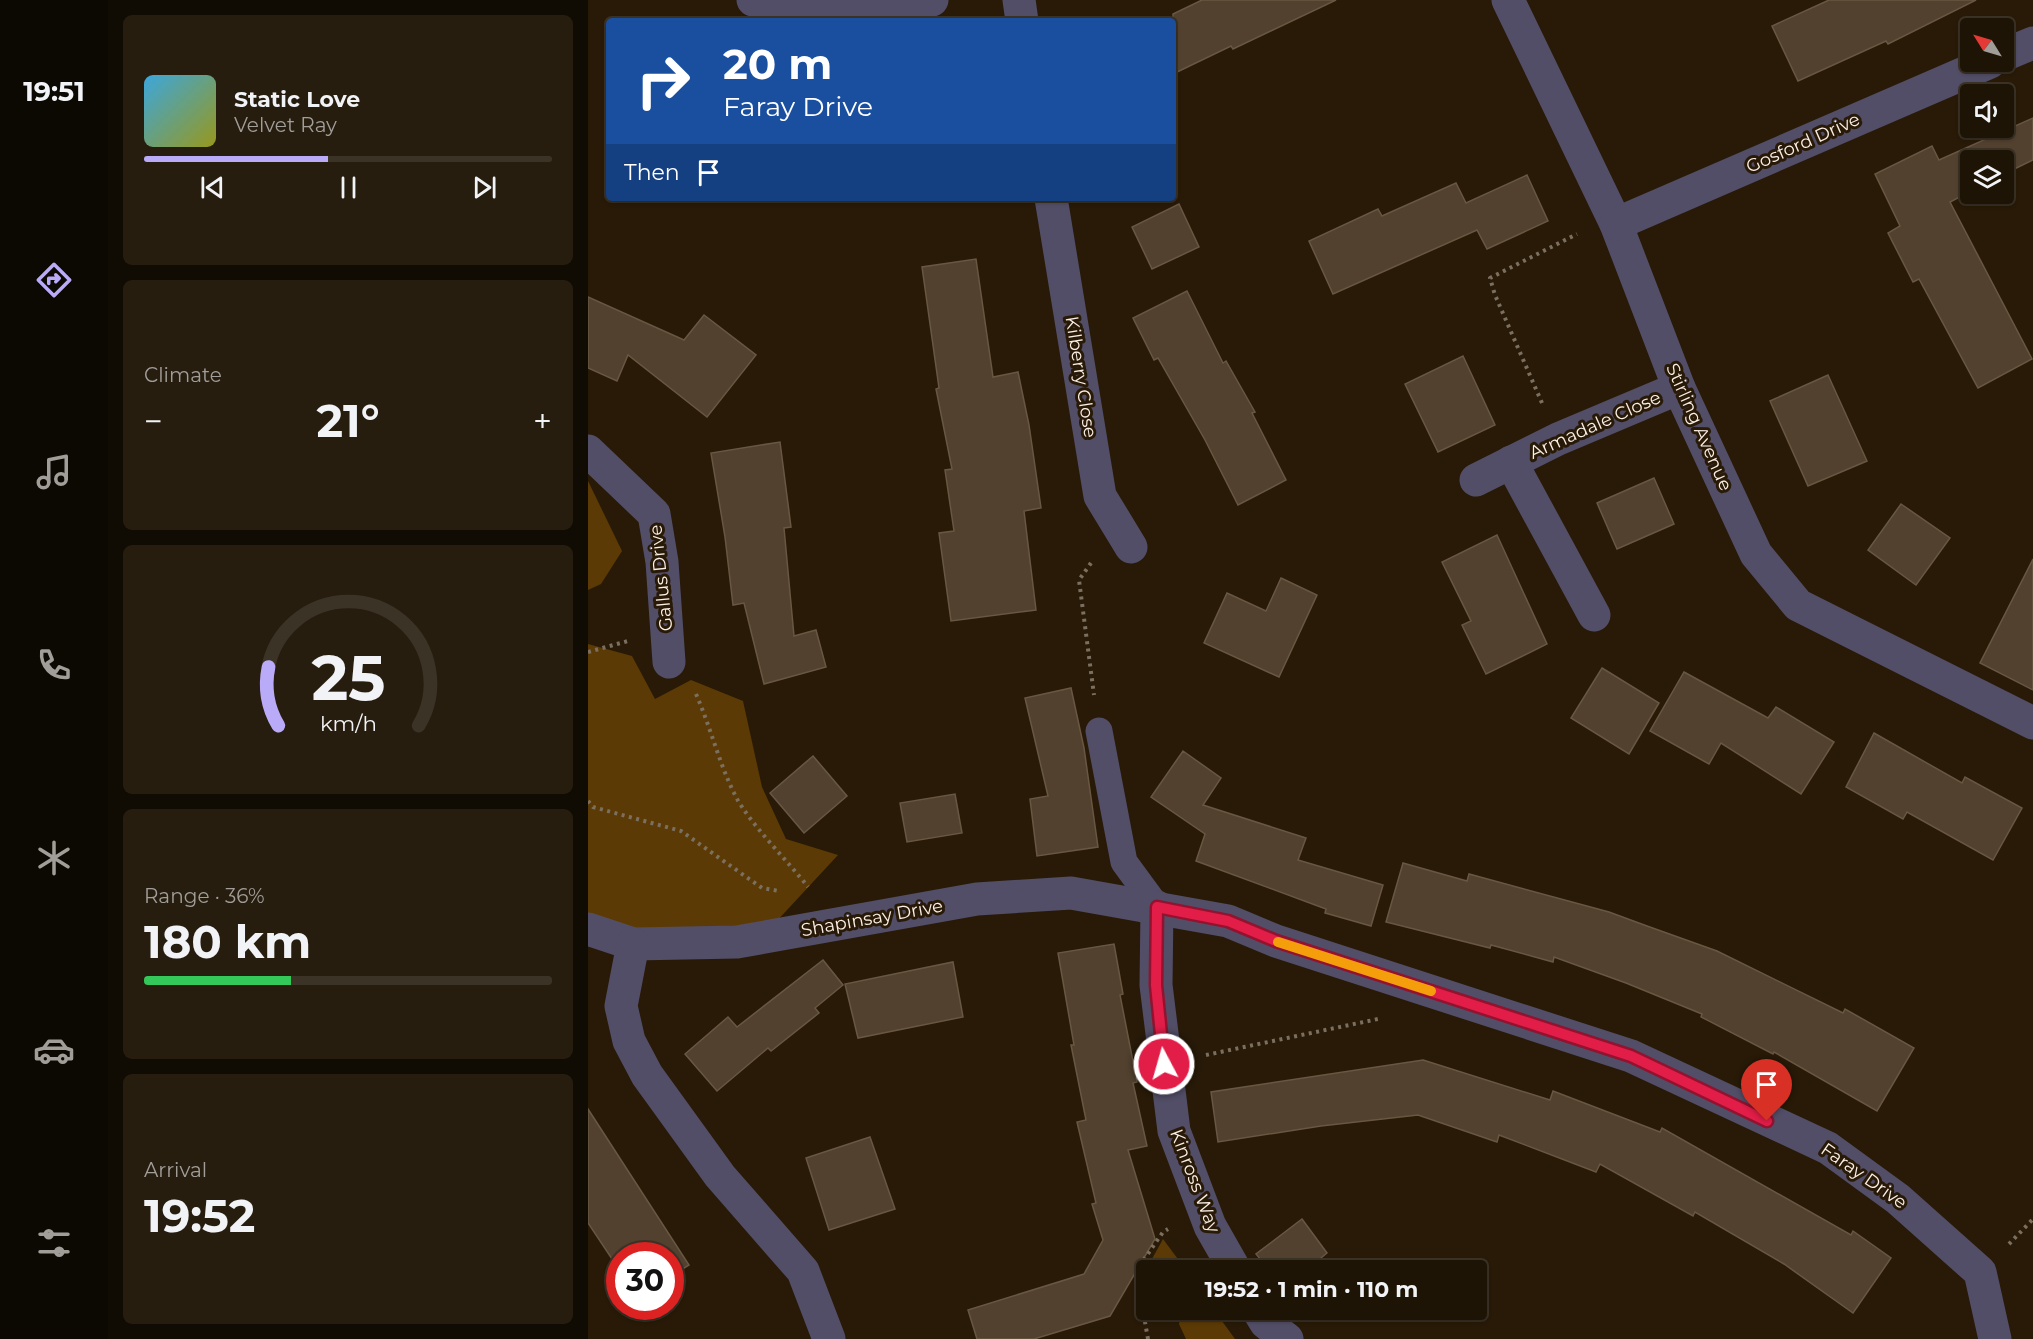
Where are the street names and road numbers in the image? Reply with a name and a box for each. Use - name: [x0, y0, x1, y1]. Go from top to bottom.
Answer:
- street label: Gosford Drive: [1743, 108, 1863, 178]
- street label: Kilberry Close: [1061, 315, 1101, 439]
- street label: Stirling Avenue: [1661, 360, 1737, 494]
- street label: Armadale Close: [1526, 386, 1664, 464]
- street label: Gallus Drive: [644, 524, 678, 632]
- street label: Shapinsay Drive: [799, 895, 945, 941]
- street label: Kinross Way: [1165, 1126, 1225, 1236]
- street label: Faray Drive: [1817, 1138, 1911, 1214]

